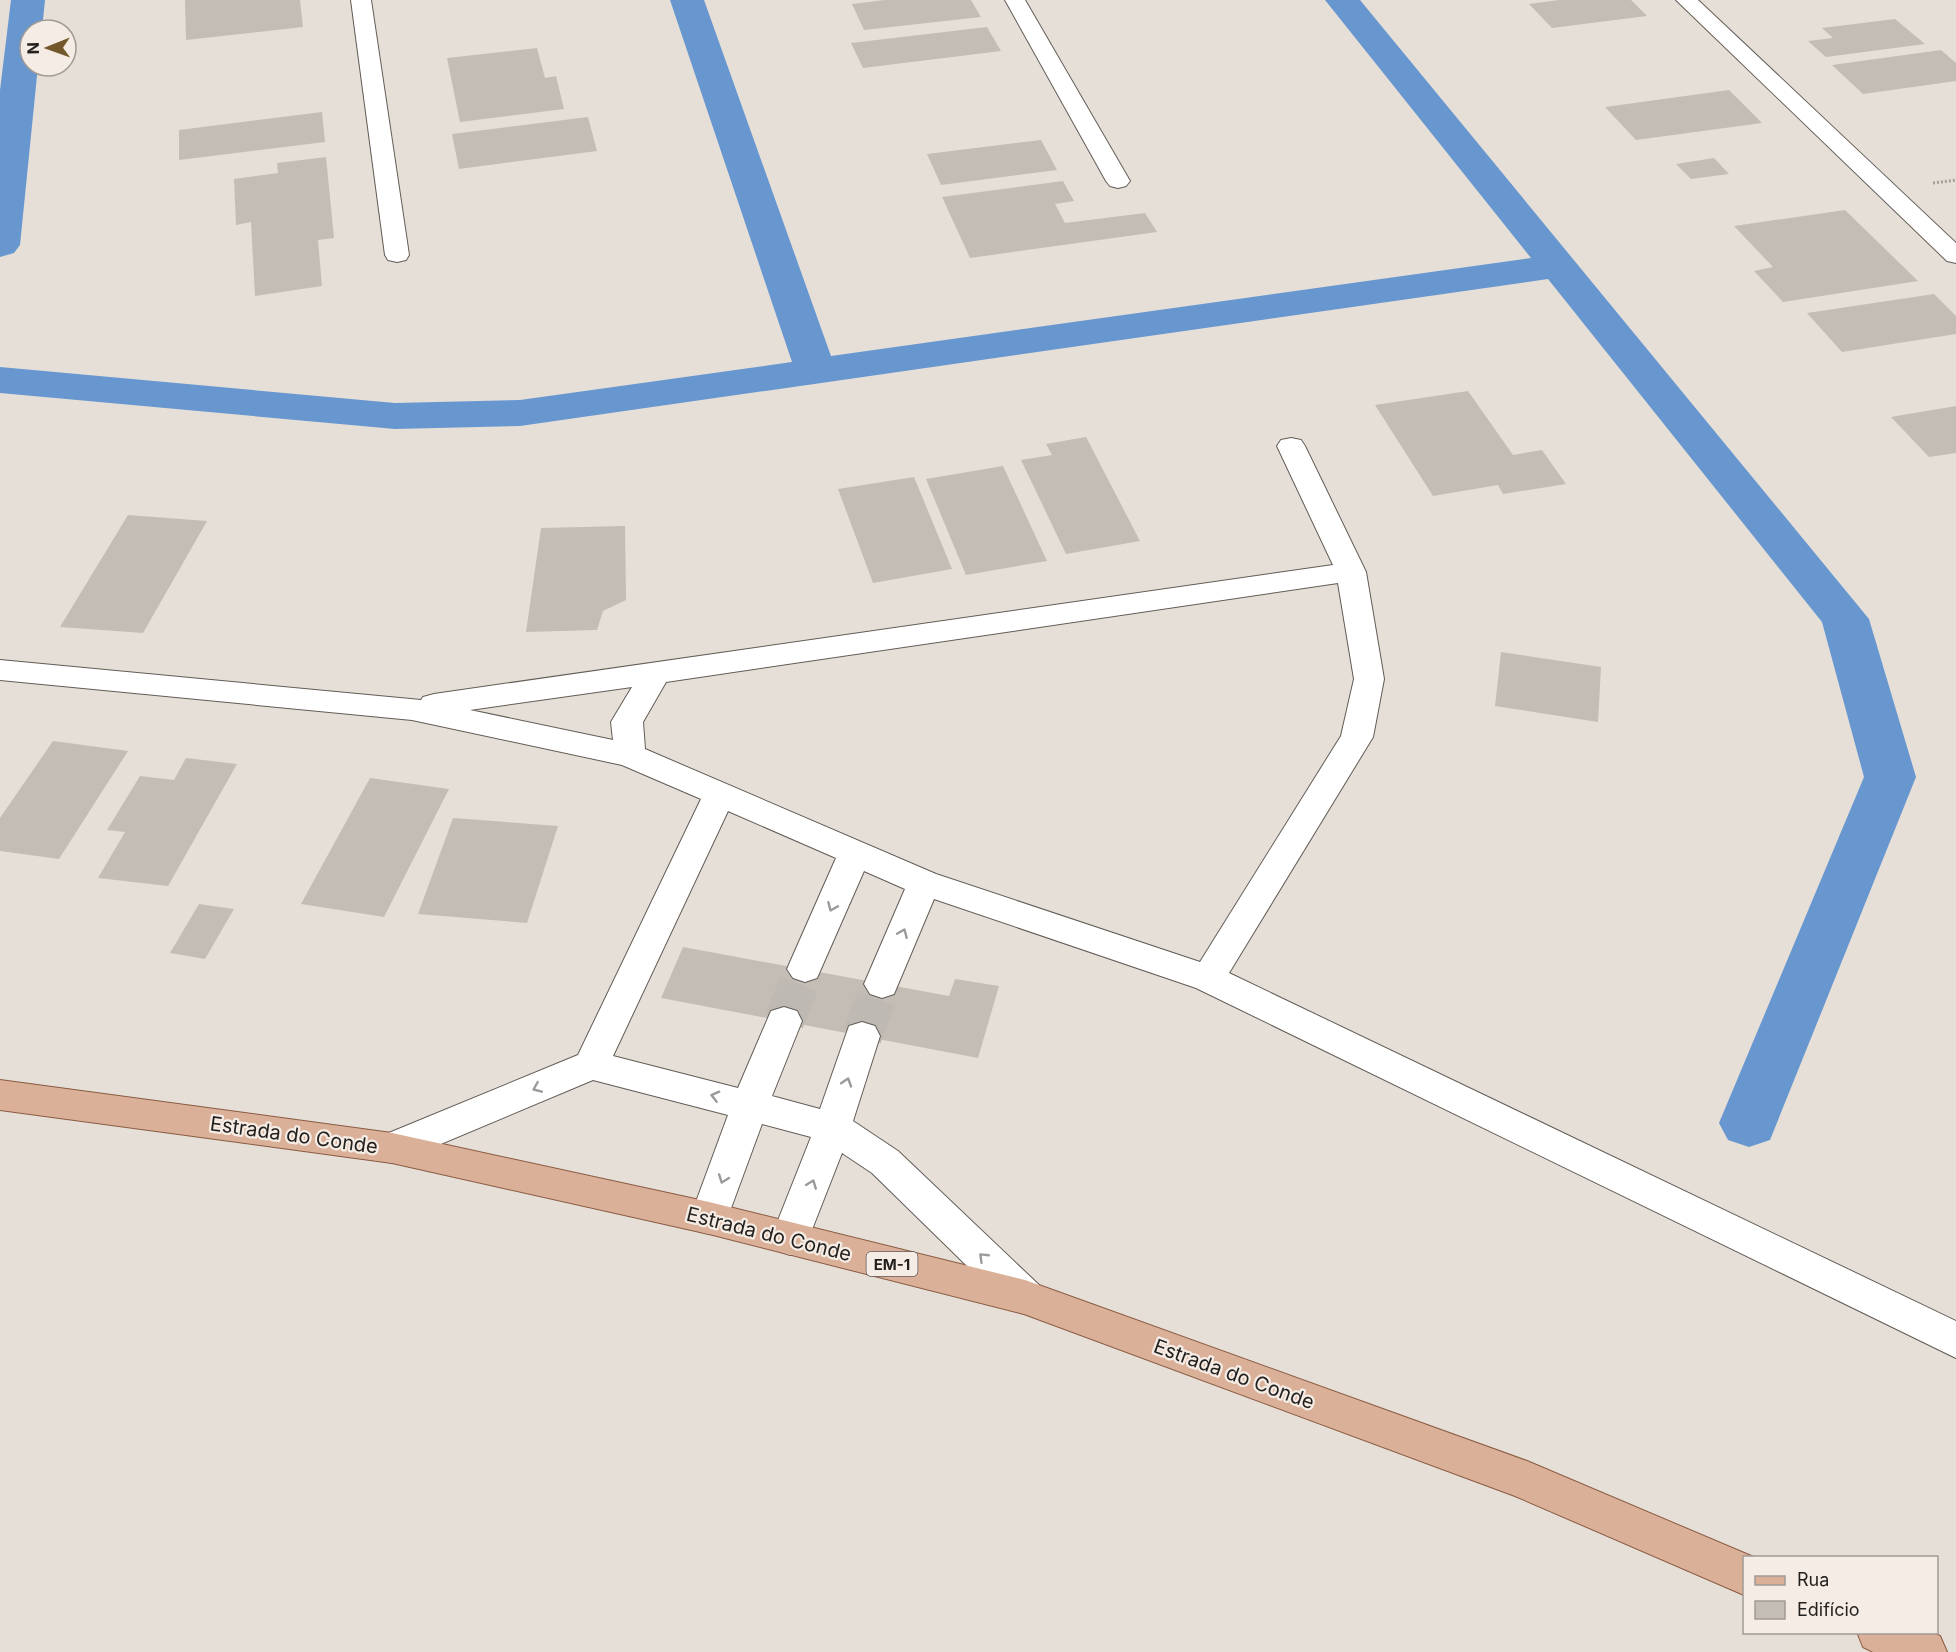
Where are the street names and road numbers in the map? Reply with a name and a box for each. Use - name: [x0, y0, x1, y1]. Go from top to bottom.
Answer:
- street label: Estrada do Conde: [209, 1111, 379, 1159]
- street label: Estrada do Conde: [684, 1202, 854, 1266]
- road number: EM-1: [866, 1252, 918, 1276]
- street label: Estrada do Conde: [1150, 1334, 1318, 1414]

